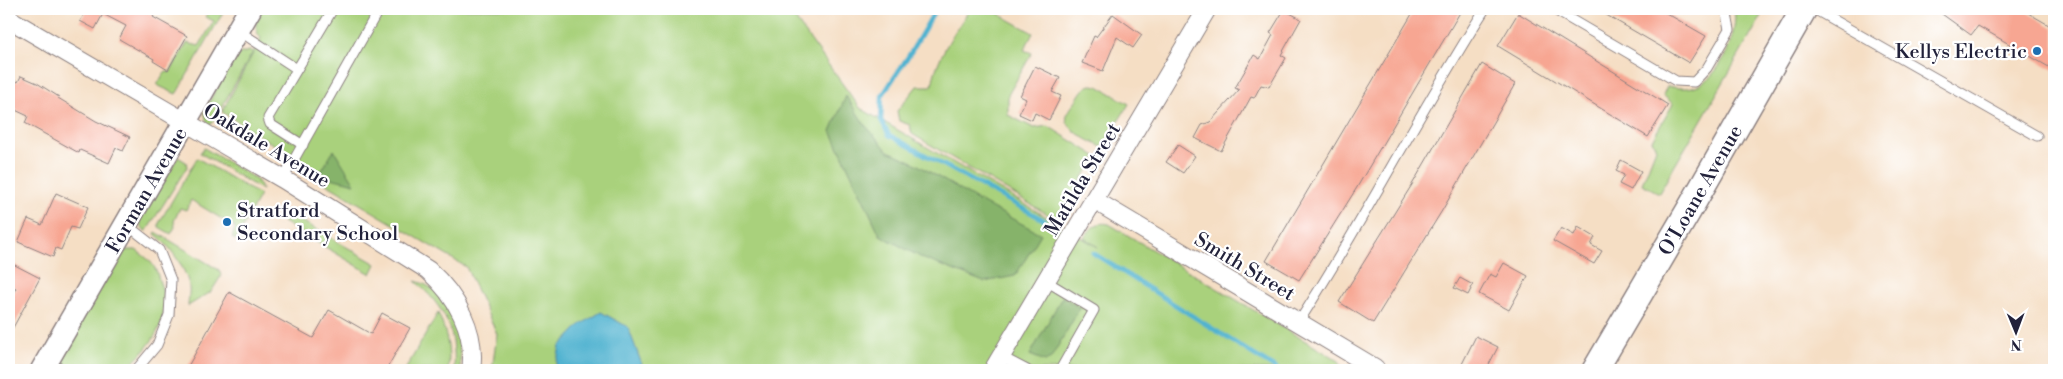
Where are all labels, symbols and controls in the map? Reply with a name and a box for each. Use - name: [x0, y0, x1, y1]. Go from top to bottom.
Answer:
- place label: Kellys Electric: [1895, 40, 2027, 65]
- marker: Kellys Electric: [2031, 45, 2043, 57]
- street label: Oakdale Avenue: [198, 99, 334, 194]
- street label: Matilda Street: [1040, 119, 1127, 241]
- street label: O'Loane Avenue: [1654, 121, 1749, 261]
- street label: Forman Avenue: [101, 123, 194, 258]
- place label: Stratford Secondary School: [237, 199, 398, 247]
- marker: Stratford Secondary School: [221, 216, 233, 228]
- street label: Smith Street: [1189, 227, 1299, 307]
- north arrow: [1990, 306, 2040, 356]
- text: N: [2011, 335, 2022, 353]

